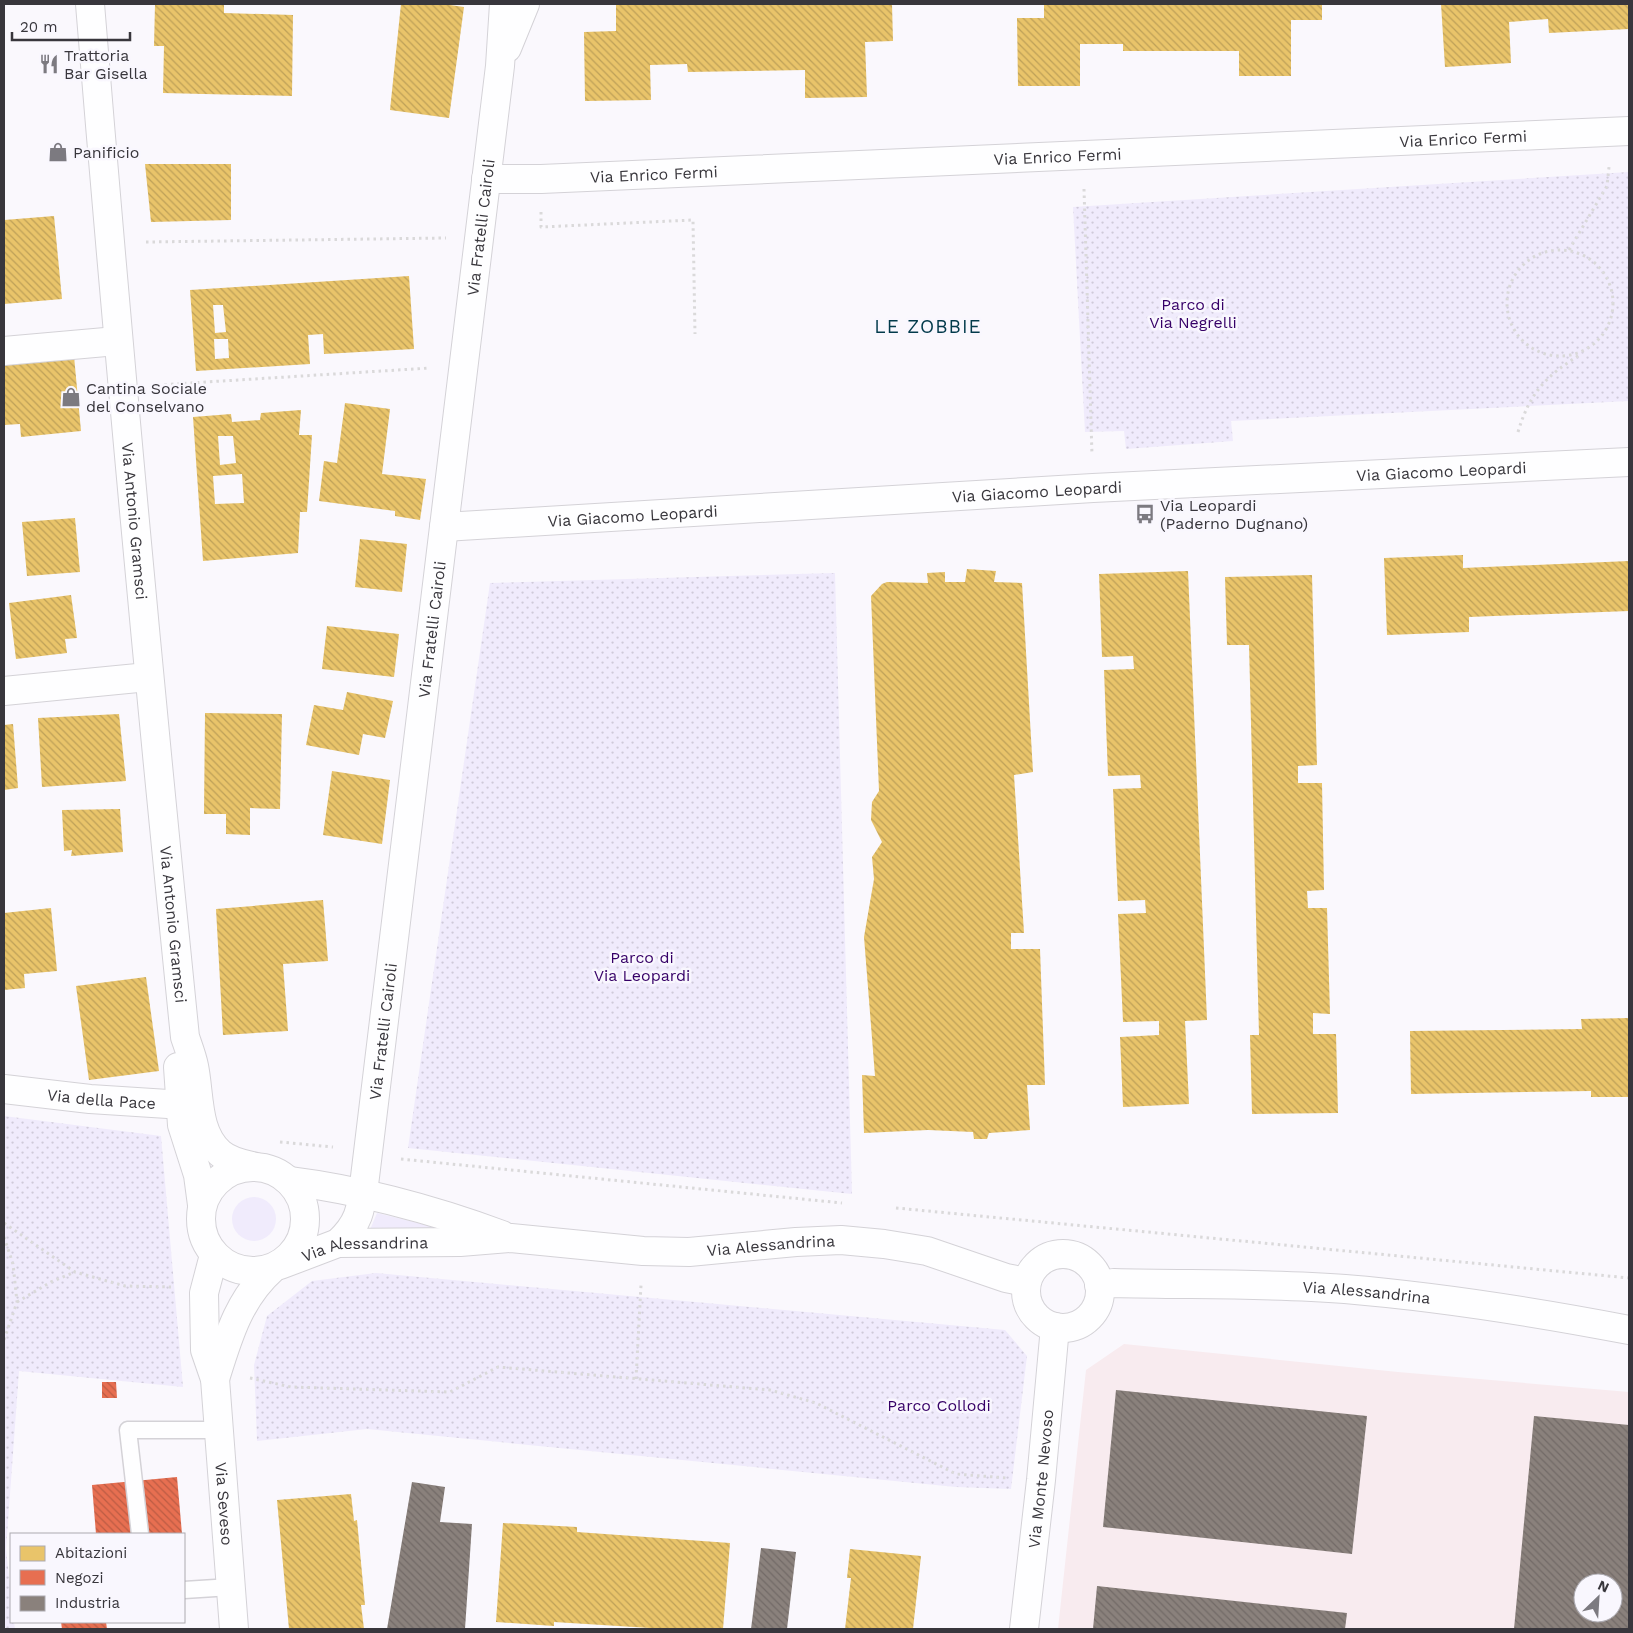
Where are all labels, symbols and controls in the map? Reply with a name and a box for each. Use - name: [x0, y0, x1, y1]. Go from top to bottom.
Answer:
- scale bar: [12, 10, 130, 42]
- text: 20 m: [20, 18, 58, 36]
- place label: Trattoria Bar Gisella: [64, 46, 147, 83]
- restaurant icon: Trattoria Bar Gisella: [38, 53, 60, 75]
- street label: Via Enrico Fermi: [1399, 126, 1527, 151]
- shop icon: Panificio: [47, 141, 69, 163]
- place label: Panificio: [73, 143, 139, 162]
- street label: Via Enrico Fermi: [993, 144, 1122, 169]
- street label: Via Fratelli Cairoli: [463, 158, 498, 297]
- street label: Via Enrico Fermi: [590, 162, 718, 186]
- park label: Parco di Via Negrelli: [1149, 295, 1237, 332]
- district label: LE ZOBBIE: [874, 315, 982, 338]
- place label: Cantina Sociale del Conselvano: [86, 379, 207, 416]
- shop icon: Cantina Sociale del Conselvano: [60, 386, 82, 408]
- street label: Via Antonio Gramsci: [118, 441, 152, 601]
- street label: Via Giacomo Leopardi: [1356, 457, 1527, 485]
- street label: Via Giacomo Leopardi: [951, 477, 1123, 506]
- place label: Via Leopardi (Paderno Dugnano): [1160, 496, 1308, 533]
- street label: Via Giacomo Leopardi: [547, 501, 718, 530]
- bus stop icon: Via Leopardi (Paderno Dugnano): [1134, 503, 1156, 525]
- street label: Via Fratelli Cairoli: [414, 560, 449, 699]
- street label: Via Antonio Gramsci: [156, 845, 191, 1004]
- park label: Parco di Via Leopardi: [594, 948, 690, 985]
- street label: Via Fratelli Cairoli: [365, 962, 400, 1101]
- street label: Via della Pace: [46, 1085, 156, 1113]
- street label: Via Alessandrina: [706, 1231, 835, 1260]
- street label: Via Alessandrina: [299, 1233, 428, 1265]
- street label: Via Alessandrina: [1302, 1277, 1432, 1307]
- park label: Parco Collodi: [887, 1396, 991, 1415]
- street label: Via Monte Nevoso: [1024, 1408, 1057, 1550]
- street label: Via Seveso: [212, 1461, 237, 1546]
- legend: [10, 1533, 185, 1623]
- text: Abitazioni: [55, 1544, 127, 1562]
- text: Negozi: [55, 1569, 103, 1587]
- north arrow: [1573, 1573, 1623, 1623]
- text: N: [1595, 1577, 1612, 1596]
- text: Industria: [55, 1594, 121, 1612]

